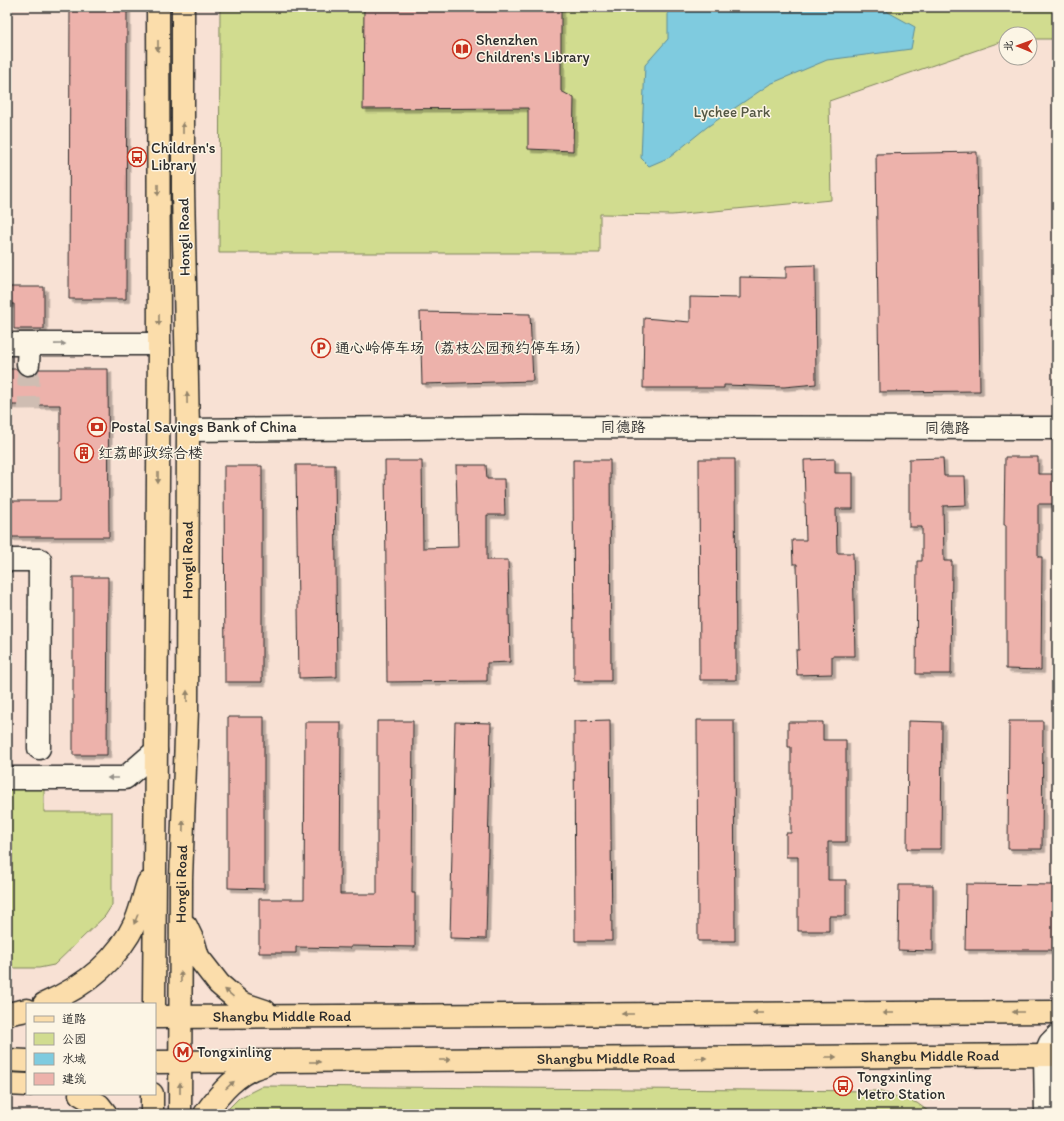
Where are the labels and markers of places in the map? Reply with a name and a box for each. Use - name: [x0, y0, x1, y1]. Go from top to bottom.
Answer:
- place label: Shenzhen Children's Library: [476, 31, 590, 66]
- library icon: Shenzhen Children's Library: [451, 38, 473, 60]
- place label: Children's Library: [151, 139, 216, 174]
- bus stop icon: Children's Library: [126, 146, 148, 168]
- parking icon: 通心岭停车场（荔枝公园预约停车场）: [310, 337, 332, 359]
- place label: 通心岭停车场（荔枝公园预约停车场）: [335, 339, 590, 357]
- bank icon: Postal Savings Bank of China: [86, 416, 108, 438]
- place label: Postal Savings Bank of China: [111, 418, 297, 436]
- building icon: 红荔邮政综合楼: [73, 442, 95, 464]
- place label: 红荔邮政综合楼: [98, 444, 203, 462]
- metro station icon: Tongxinling: [172, 1041, 194, 1063]
- place label: Tongxinling: [197, 1043, 272, 1061]
- place label: Tongxinling Metro Station: [857, 1068, 945, 1103]
- bus stop icon: Tongxinling Metro Station: [832, 1075, 854, 1097]

